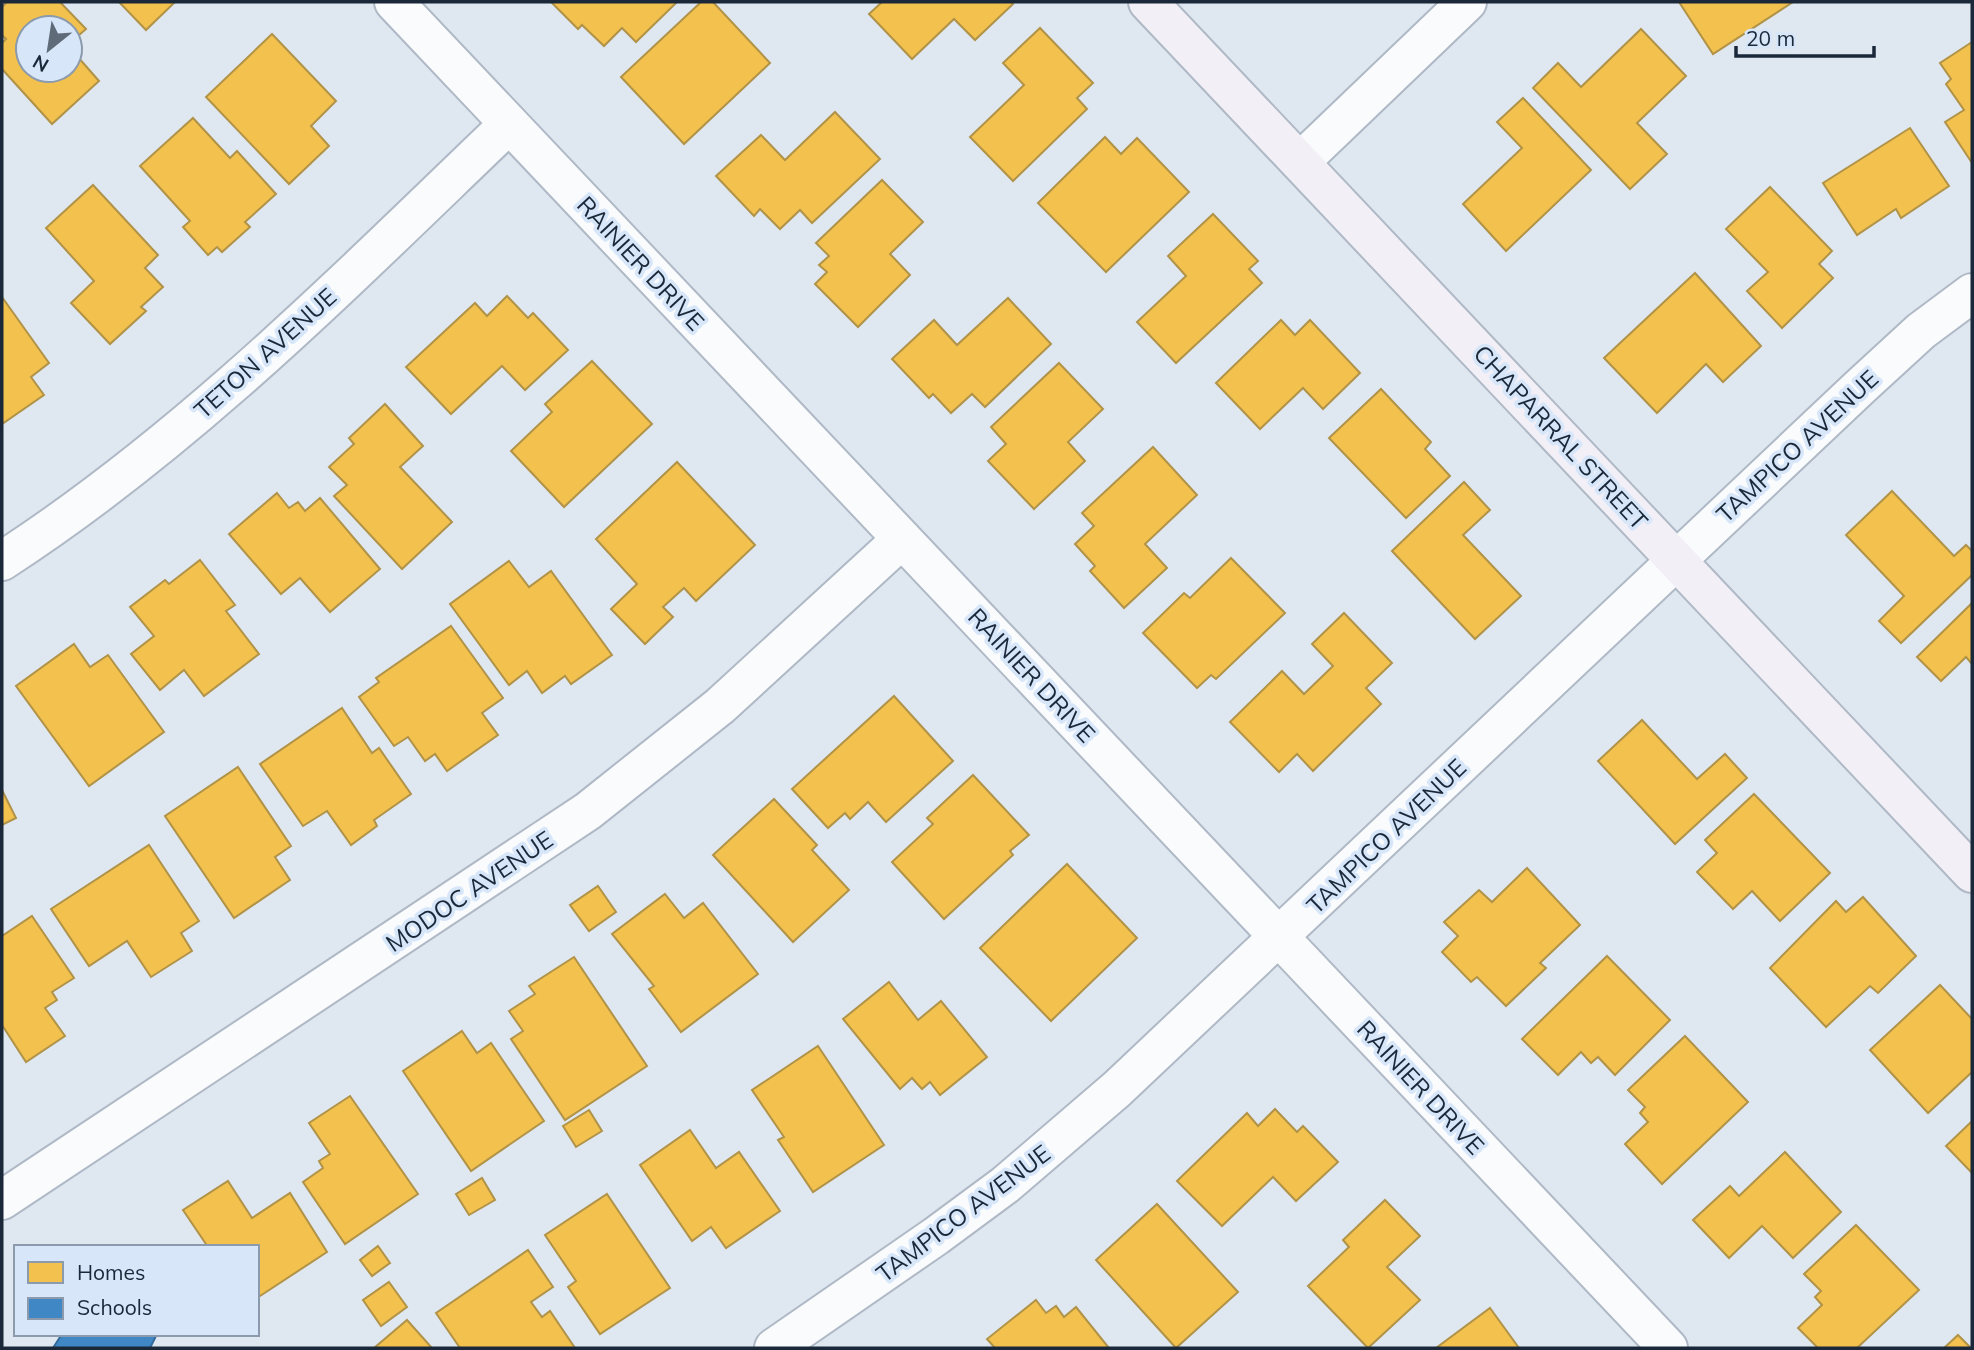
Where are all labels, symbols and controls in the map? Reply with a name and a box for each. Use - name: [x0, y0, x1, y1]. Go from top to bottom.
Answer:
- north arrow: [14, 14, 84, 84]
- scale bar: [1736, 14, 1874, 58]
- text: 20 m: [1746, 25, 1795, 51]
- text: N: [28, 50, 53, 78]
- street label: RAINIER DRIVE: [571, 190, 711, 336]
- street label: TETON AVENUE: [188, 281, 342, 425]
- street label: CHAPARRAL STREET: [1467, 338, 1655, 536]
- street label: TAMPICO AVENUE: [1710, 363, 1884, 529]
- street label: RAINIER DRIVE: [962, 602, 1102, 748]
- street label: TAMPICO AVENUE: [1300, 752, 1472, 920]
- street label: MODOC AVENUE: [380, 824, 558, 958]
- street label: RAINIER DRIVE: [1351, 1014, 1491, 1160]
- street label: TAMPICO AVENUE: [870, 1138, 1056, 1288]
- legend: [14, 1245, 259, 1336]
- text: Homes: [77, 1259, 145, 1285]
- text: Schools: [77, 1294, 152, 1320]

